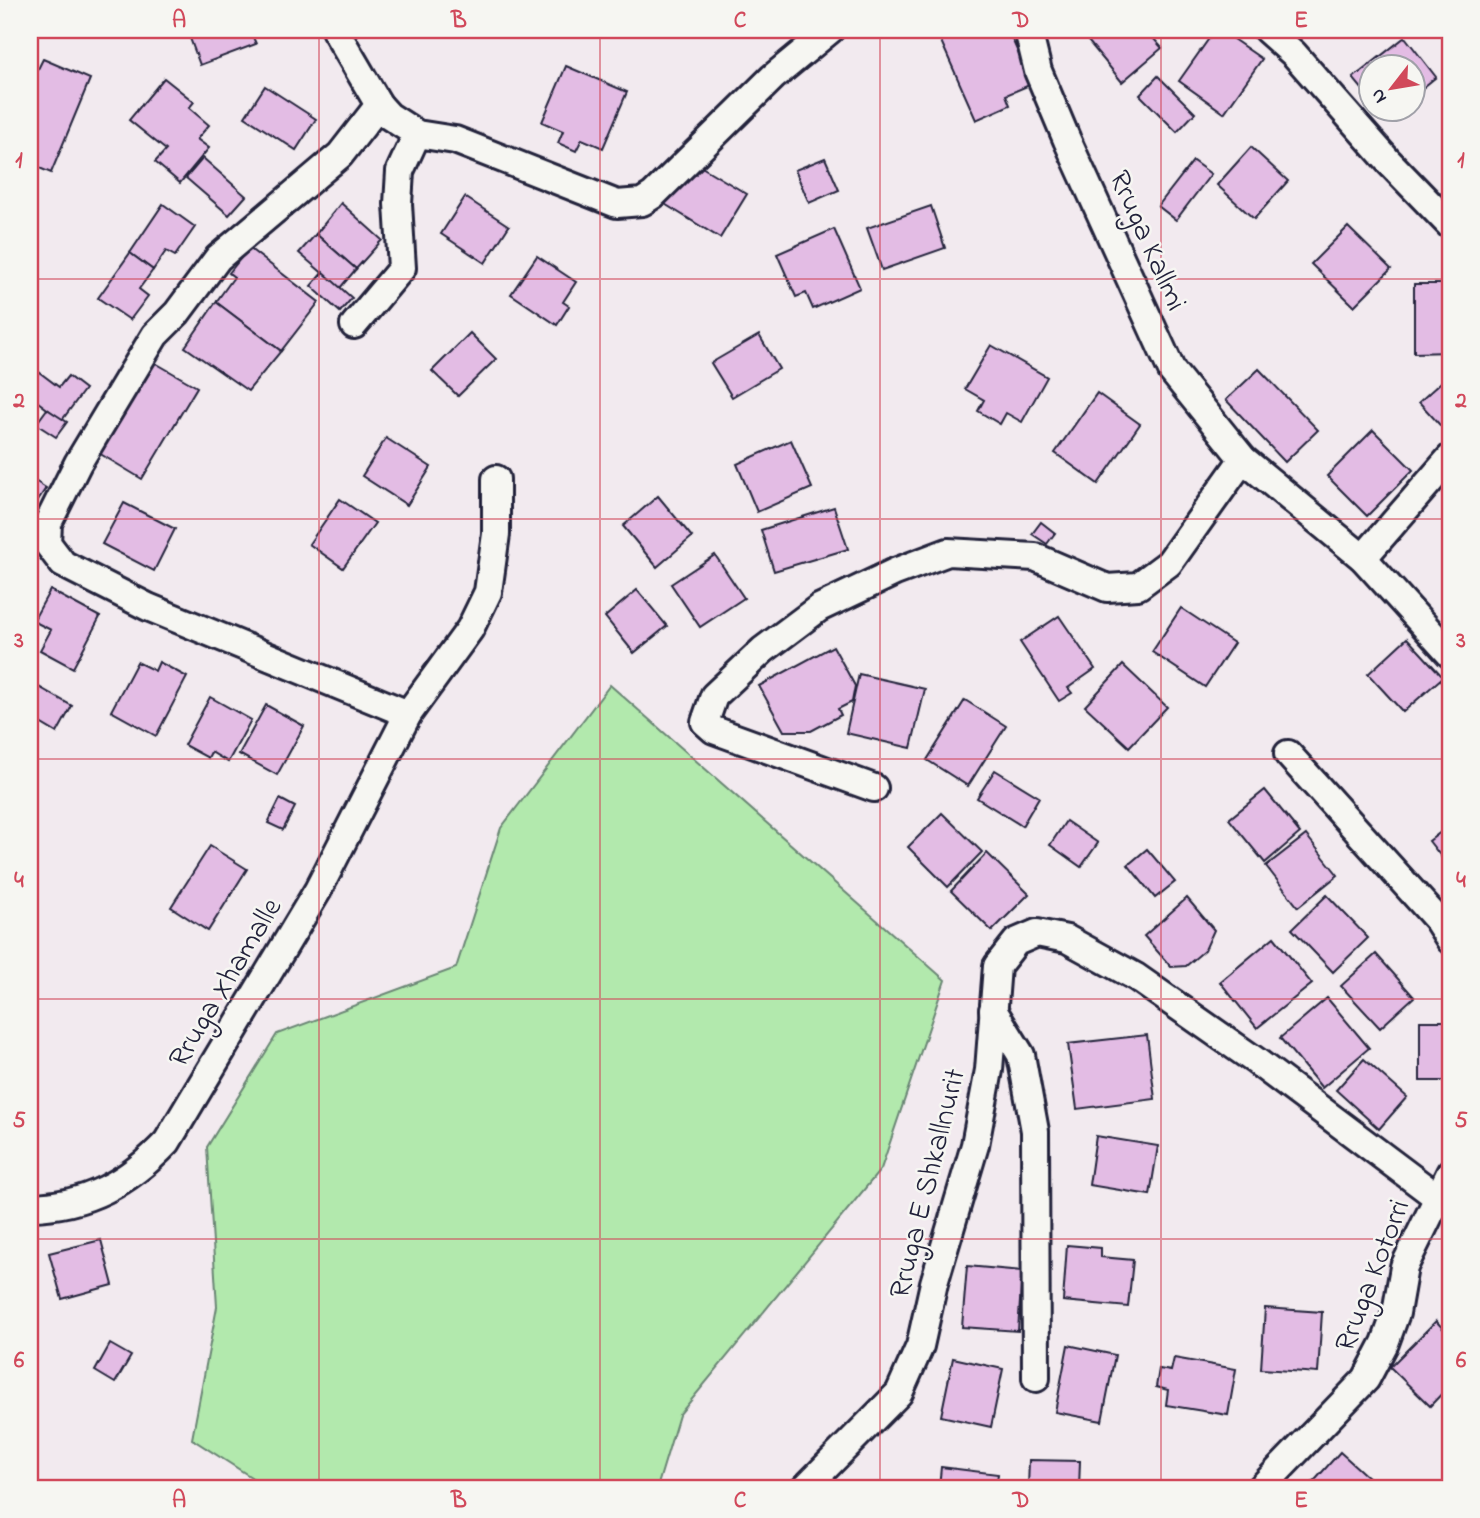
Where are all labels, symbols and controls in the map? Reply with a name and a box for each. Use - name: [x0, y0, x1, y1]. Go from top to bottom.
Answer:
- text: A: [172, 5, 186, 38]
- text: B: [450, 5, 467, 38]
- text: C: [734, 5, 747, 38]
- text: D: [1012, 5, 1029, 38]
- text: E: [1294, 5, 1308, 38]
- north arrow: [1358, 52, 1428, 122]
- text: N: [1365, 83, 1394, 108]
- text: 1: [15, 145, 23, 178]
- text: 1: [1457, 145, 1465, 178]
- street label: Rruga Kallmi: [1096, 164, 1197, 319]
- text: 2: [12, 385, 25, 418]
- text: 2: [1454, 385, 1467, 418]
- text: 3: [13, 625, 24, 658]
- text: 3: [1455, 625, 1466, 658]
- text: 4: [14, 865, 24, 898]
- text: 4: [1456, 865, 1466, 898]
- street label: Rruga Xhamalle: [159, 890, 295, 1077]
- street label: Rruga E Shkallnurit: [879, 1064, 979, 1303]
- text: 5: [12, 1105, 26, 1138]
- text: 5: [1454, 1105, 1468, 1138]
- street label: Rruga Kotorri: [1325, 1194, 1423, 1359]
- text: 6: [14, 1345, 25, 1378]
- text: 6: [1456, 1345, 1467, 1378]
- text: A: [172, 1485, 186, 1518]
- text: B: [450, 1485, 467, 1518]
- text: C: [734, 1485, 747, 1518]
- text: D: [1012, 1485, 1029, 1518]
- text: E: [1294, 1485, 1308, 1518]

